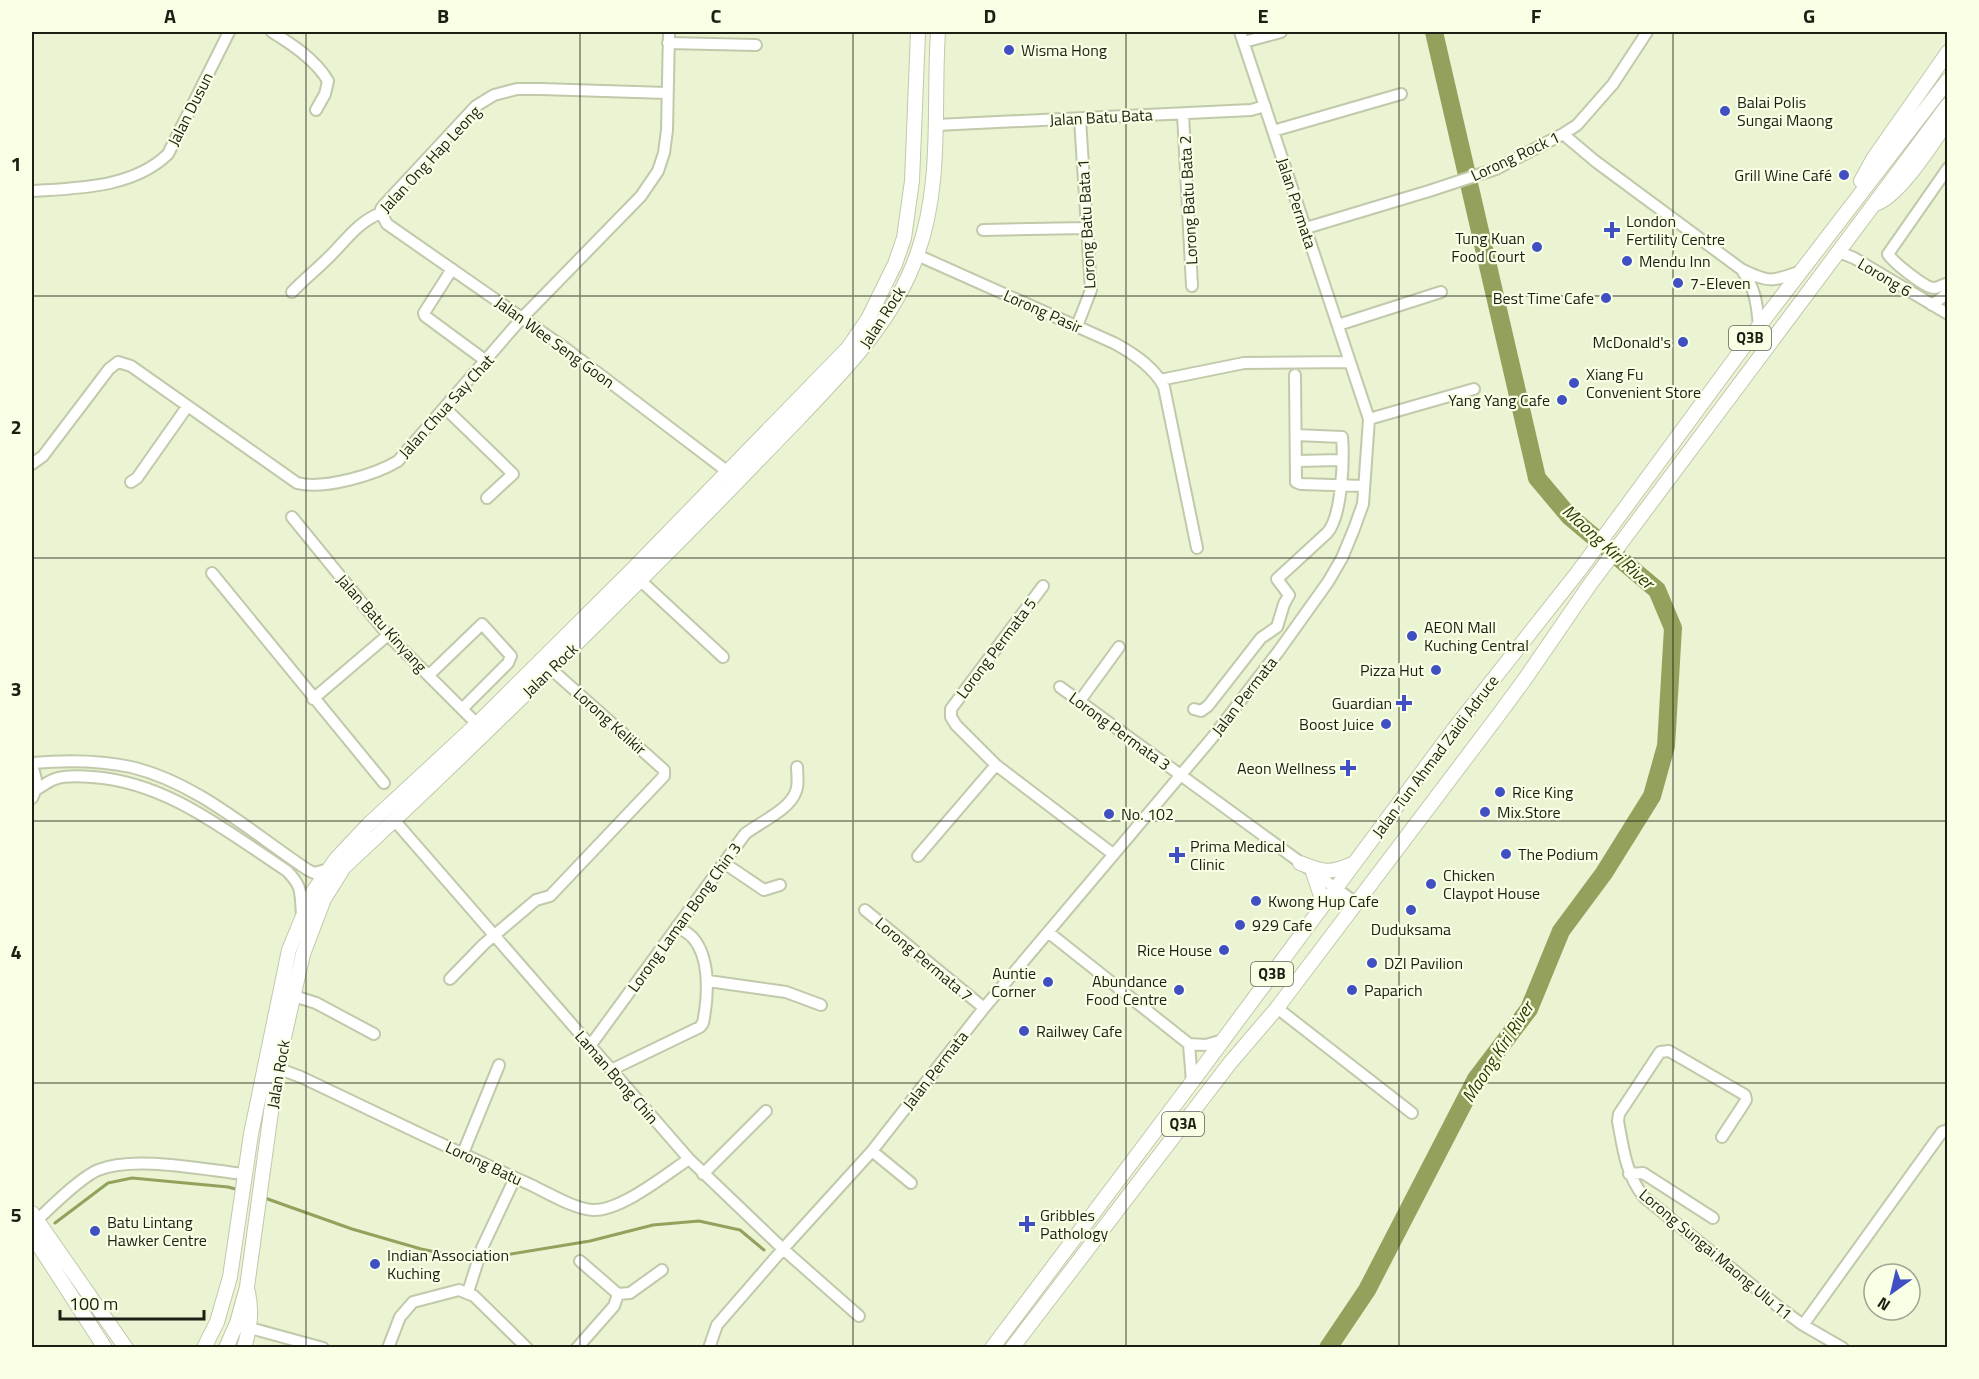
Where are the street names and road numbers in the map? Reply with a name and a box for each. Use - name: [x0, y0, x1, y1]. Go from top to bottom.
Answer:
- street label: Jalan Dusun: [161, 68, 219, 150]
- street label: Jalan Ong Hap Leong: [374, 100, 486, 218]
- street label: Jalan Batu Bata: [1049, 102, 1153, 132]
- street label: Lorong Rock 1: [1467, 125, 1563, 187]
- street label: Lorong Batu Bata 2: [1173, 135, 1203, 265]
- street label: Jalan Permata: [1271, 154, 1323, 252]
- street label: Lorong Batu Bata 1: [1071, 159, 1101, 289]
- street label: Lorong 6: [1853, 251, 1917, 303]
- street label: Jalan Rock: [853, 281, 911, 353]
- street label: Lorong Pasir: [1000, 283, 1087, 339]
- street label: Jalan Wee Seng Goon: [490, 290, 620, 394]
- road number: Q3B: [1729, 326, 1771, 350]
- street label: Jalan Chua Say Chat: [393, 348, 500, 463]
- street label: Jalan Batu Kinyang: [331, 568, 433, 678]
- street label: Lorong Permata 5: [950, 593, 1042, 703]
- street label: Jalan Rock: [517, 637, 583, 703]
- street label: Jalan Permata: [1205, 651, 1283, 741]
- street label: Jalan Tun Ahmad Zaidi Adruce: [1366, 670, 1504, 842]
- street label: Lorong Kelikir: [568, 682, 652, 761]
- street label: Lorong Permata 3: [1064, 686, 1176, 776]
- street label: Lorong Laman Bong Chin 3: [621, 837, 747, 997]
- street label: Lorong Permata 7: [870, 911, 978, 1007]
- road number: Q3B: [1251, 962, 1293, 986]
- street label: Laman Bong Chin: [569, 1025, 665, 1129]
- street label: Jalan Permata: [896, 1025, 974, 1115]
- street label: Jalan Rock: [260, 1037, 296, 1110]
- road number: Q3A: [1162, 1112, 1204, 1136]
- street label: Lorong Batu: [442, 1135, 526, 1191]
- street label: Lorong Sungai Maong Ulu 11: [1634, 1183, 1798, 1325]

